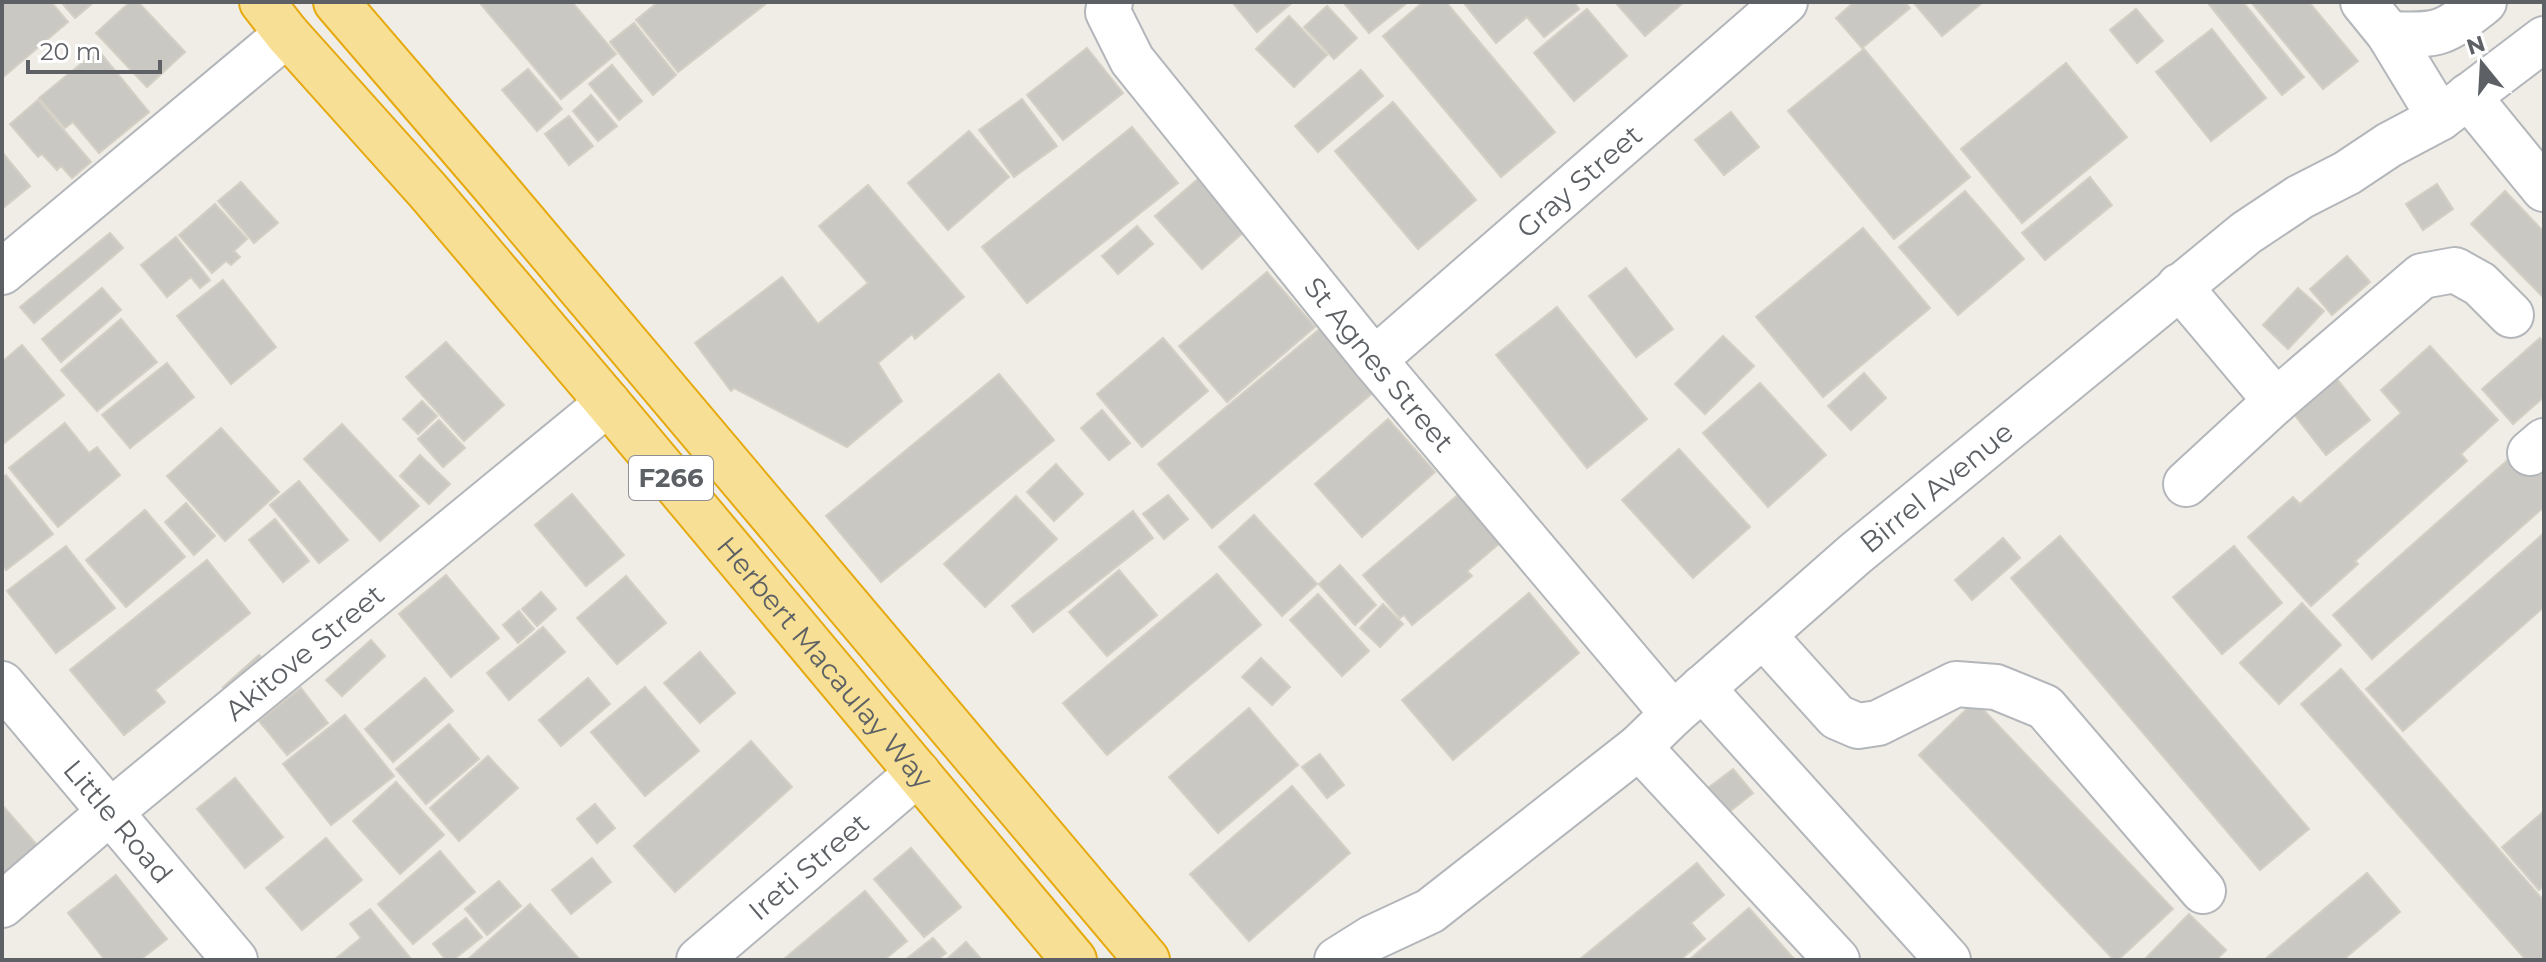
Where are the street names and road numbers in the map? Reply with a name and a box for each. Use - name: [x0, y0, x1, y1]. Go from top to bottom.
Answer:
- street label: Gray Street: [1510, 118, 1649, 245]
- street label: St Agnes Street: [1297, 270, 1461, 459]
- street label: Birrel Avenue: [1853, 414, 2020, 560]
- road number: F266: [629, 456, 713, 500]
- street label: Herbert Macaulay Way: [710, 530, 941, 796]
- street label: Akitove Street: [218, 577, 391, 728]
- street label: Little Road: [56, 753, 180, 890]
- street label: Ireti Street: [741, 806, 876, 927]

